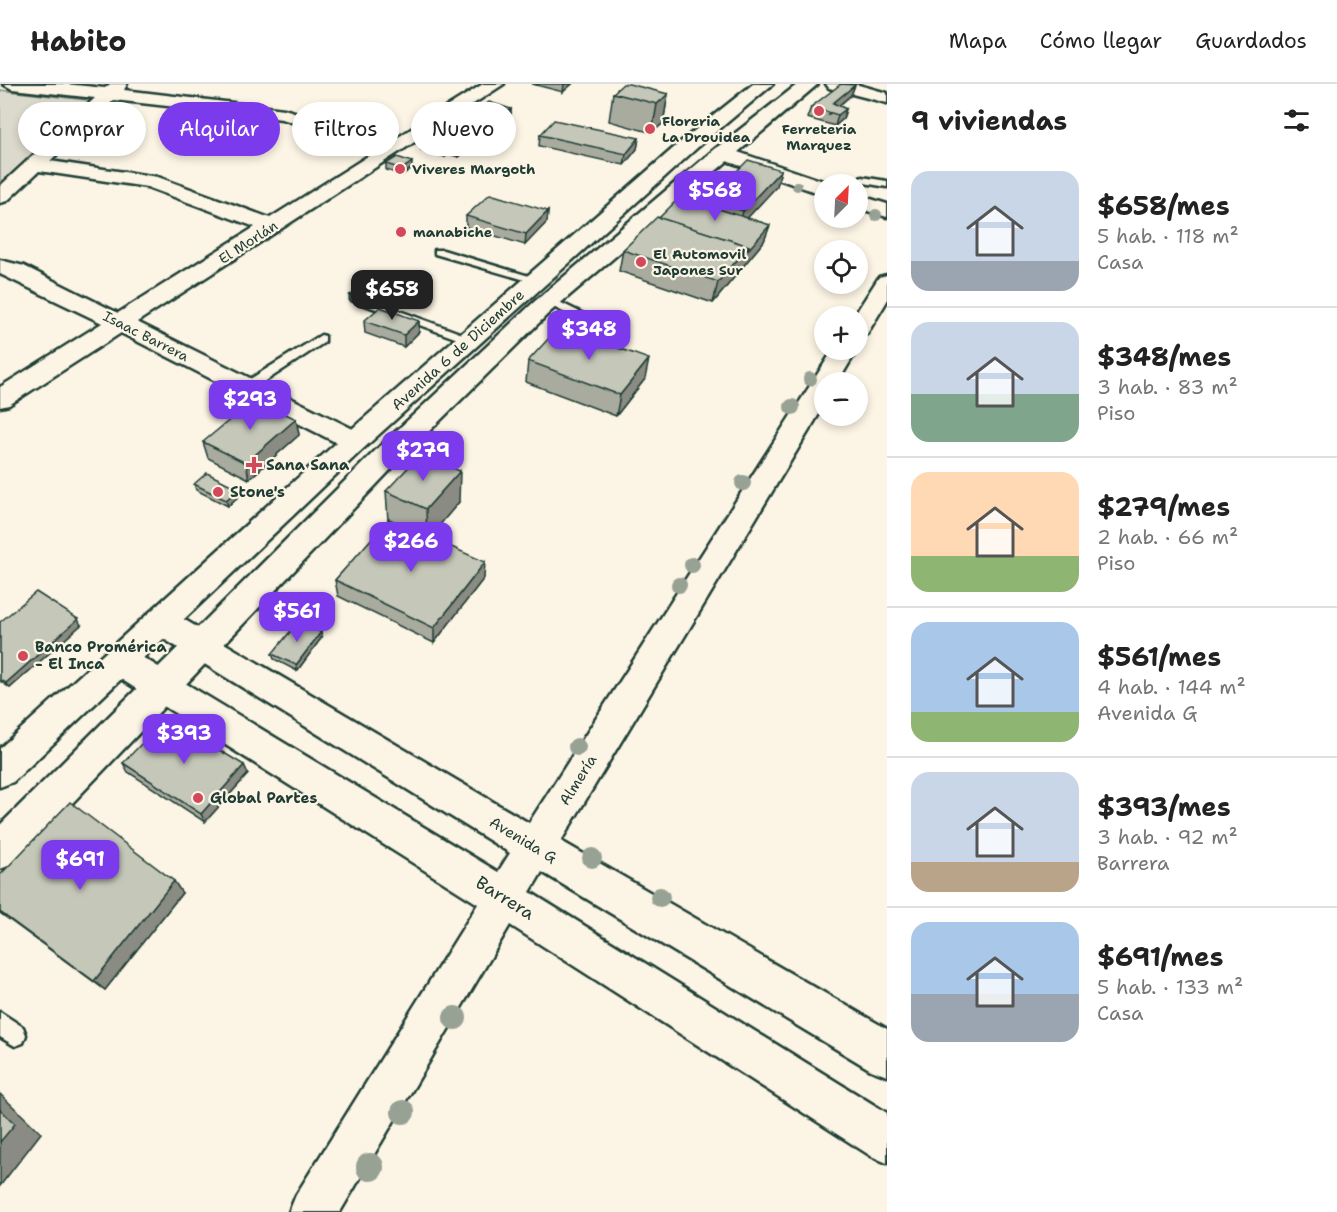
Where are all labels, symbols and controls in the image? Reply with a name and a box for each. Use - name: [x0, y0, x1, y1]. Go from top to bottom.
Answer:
- text: Habito: [30, 22, 126, 60]
- text: Mapa: [949, 27, 1007, 55]
- text: Cómo llegar: [1040, 27, 1162, 55]
- text: Guardados: [1195, 27, 1307, 55]
- chip: Comprar: [18, 102, 146, 156]
- chip: Alquilar: [158, 102, 280, 156]
- chip: Filtros: [292, 102, 399, 156]
- chip: Nuevo: [411, 102, 516, 156]
- text: 9 viviendas: [911, 103, 1067, 138]
- marker: Ferreteria Marquez: [812, 104, 826, 118]
- icon: filters: [1280, 104, 1313, 137]
- place label: Floreria La Drouidea: [662, 112, 751, 146]
- place label: Ferreteria Marquez: [782, 120, 857, 154]
- marker: Floreria La Drouidea: [643, 122, 657, 136]
- place label: Viveres Margoth: [412, 160, 535, 178]
- marker: Viveres Margoth: [393, 162, 407, 176]
- pin: $568: [679, 171, 751, 222]
- north arrow: [814, 174, 868, 228]
- map controls: [814, 174, 868, 426]
- text: $568: [688, 177, 742, 203]
- text: $658/mes: [1097, 188, 1230, 223]
- icon: home: [959, 195, 1031, 267]
- street label: El Morlán: [215, 216, 281, 268]
- place label: manabiche: [413, 223, 492, 241]
- text: 5 hab. · 118 m²: [1097, 223, 1239, 249]
- marker: manabiche: [394, 225, 408, 239]
- button: locate: [814, 240, 868, 294]
- place label: El Automovil Japones Sur: [653, 245, 746, 279]
- text: Casa: [1097, 249, 1143, 275]
- marker: El Automovil Japones Sur: [634, 255, 648, 269]
- pin: $658: [356, 270, 428, 321]
- text: $658: [365, 276, 419, 302]
- street label: Avenida 6 de Diciembre: [387, 285, 529, 415]
- button: +: [814, 306, 868, 360]
- street label: Isaac Barrera: [100, 307, 192, 365]
- pin: $348: [553, 310, 625, 361]
- text: $348: [561, 316, 617, 342]
- text: $348/mes: [1097, 339, 1231, 374]
- icon: home: [959, 346, 1031, 418]
- button: −: [814, 372, 868, 426]
- text: 3 hab. · 83 m²: [1097, 374, 1238, 400]
- pin: $293: [214, 380, 286, 431]
- text: $293: [223, 386, 277, 412]
- text: Piso: [1097, 400, 1135, 426]
- pin: $279: [387, 431, 459, 482]
- text: $279: [396, 437, 450, 463]
- place label: Sana Sana: [266, 455, 350, 475]
- marker: Sana Sana: [247, 458, 261, 472]
- place label: Stone's: [230, 482, 285, 502]
- marker: Stone's: [211, 485, 225, 499]
- text: $279/mes: [1097, 489, 1230, 524]
- icon: home: [959, 496, 1031, 568]
- pin: $266: [375, 522, 447, 573]
- text: 2 hab. · 66 m²: [1097, 524, 1238, 550]
- text: $266: [383, 528, 439, 554]
- text: Piso: [1097, 550, 1135, 576]
- pin: $561: [261, 592, 333, 643]
- text: $561: [273, 598, 321, 624]
- place label: Banco Promérica - El Inca: [35, 637, 167, 674]
- text: $561/mes: [1097, 639, 1221, 674]
- icon: home: [959, 646, 1031, 718]
- marker: Banco Promérica - El Inca: [16, 649, 30, 663]
- text: 4 hab. · 144 m²: [1097, 674, 1246, 700]
- text: Avenida G: [1097, 700, 1197, 726]
- pin: $393: [148, 714, 220, 765]
- text: $393: [157, 720, 211, 746]
- street label: Almería: [555, 750, 602, 809]
- place label: Global Partes: [210, 788, 318, 808]
- text: $393/mes: [1097, 789, 1231, 824]
- marker: Global Partes: [191, 791, 205, 805]
- icon: home: [959, 796, 1031, 868]
- street label: Avenida G: [486, 812, 560, 868]
- text: 3 hab. · 92 m²: [1097, 824, 1238, 850]
- pin: $691: [44, 840, 116, 891]
- text: $691: [55, 846, 105, 872]
- text: Barrera: [1097, 850, 1169, 876]
- street label: Barrera: [471, 871, 539, 925]
- text: $691/mes: [1097, 939, 1223, 974]
- icon: home: [959, 946, 1031, 1018]
- text: 5 hab. · 133 m²: [1097, 974, 1243, 1000]
- text: Casa: [1097, 1000, 1143, 1026]

